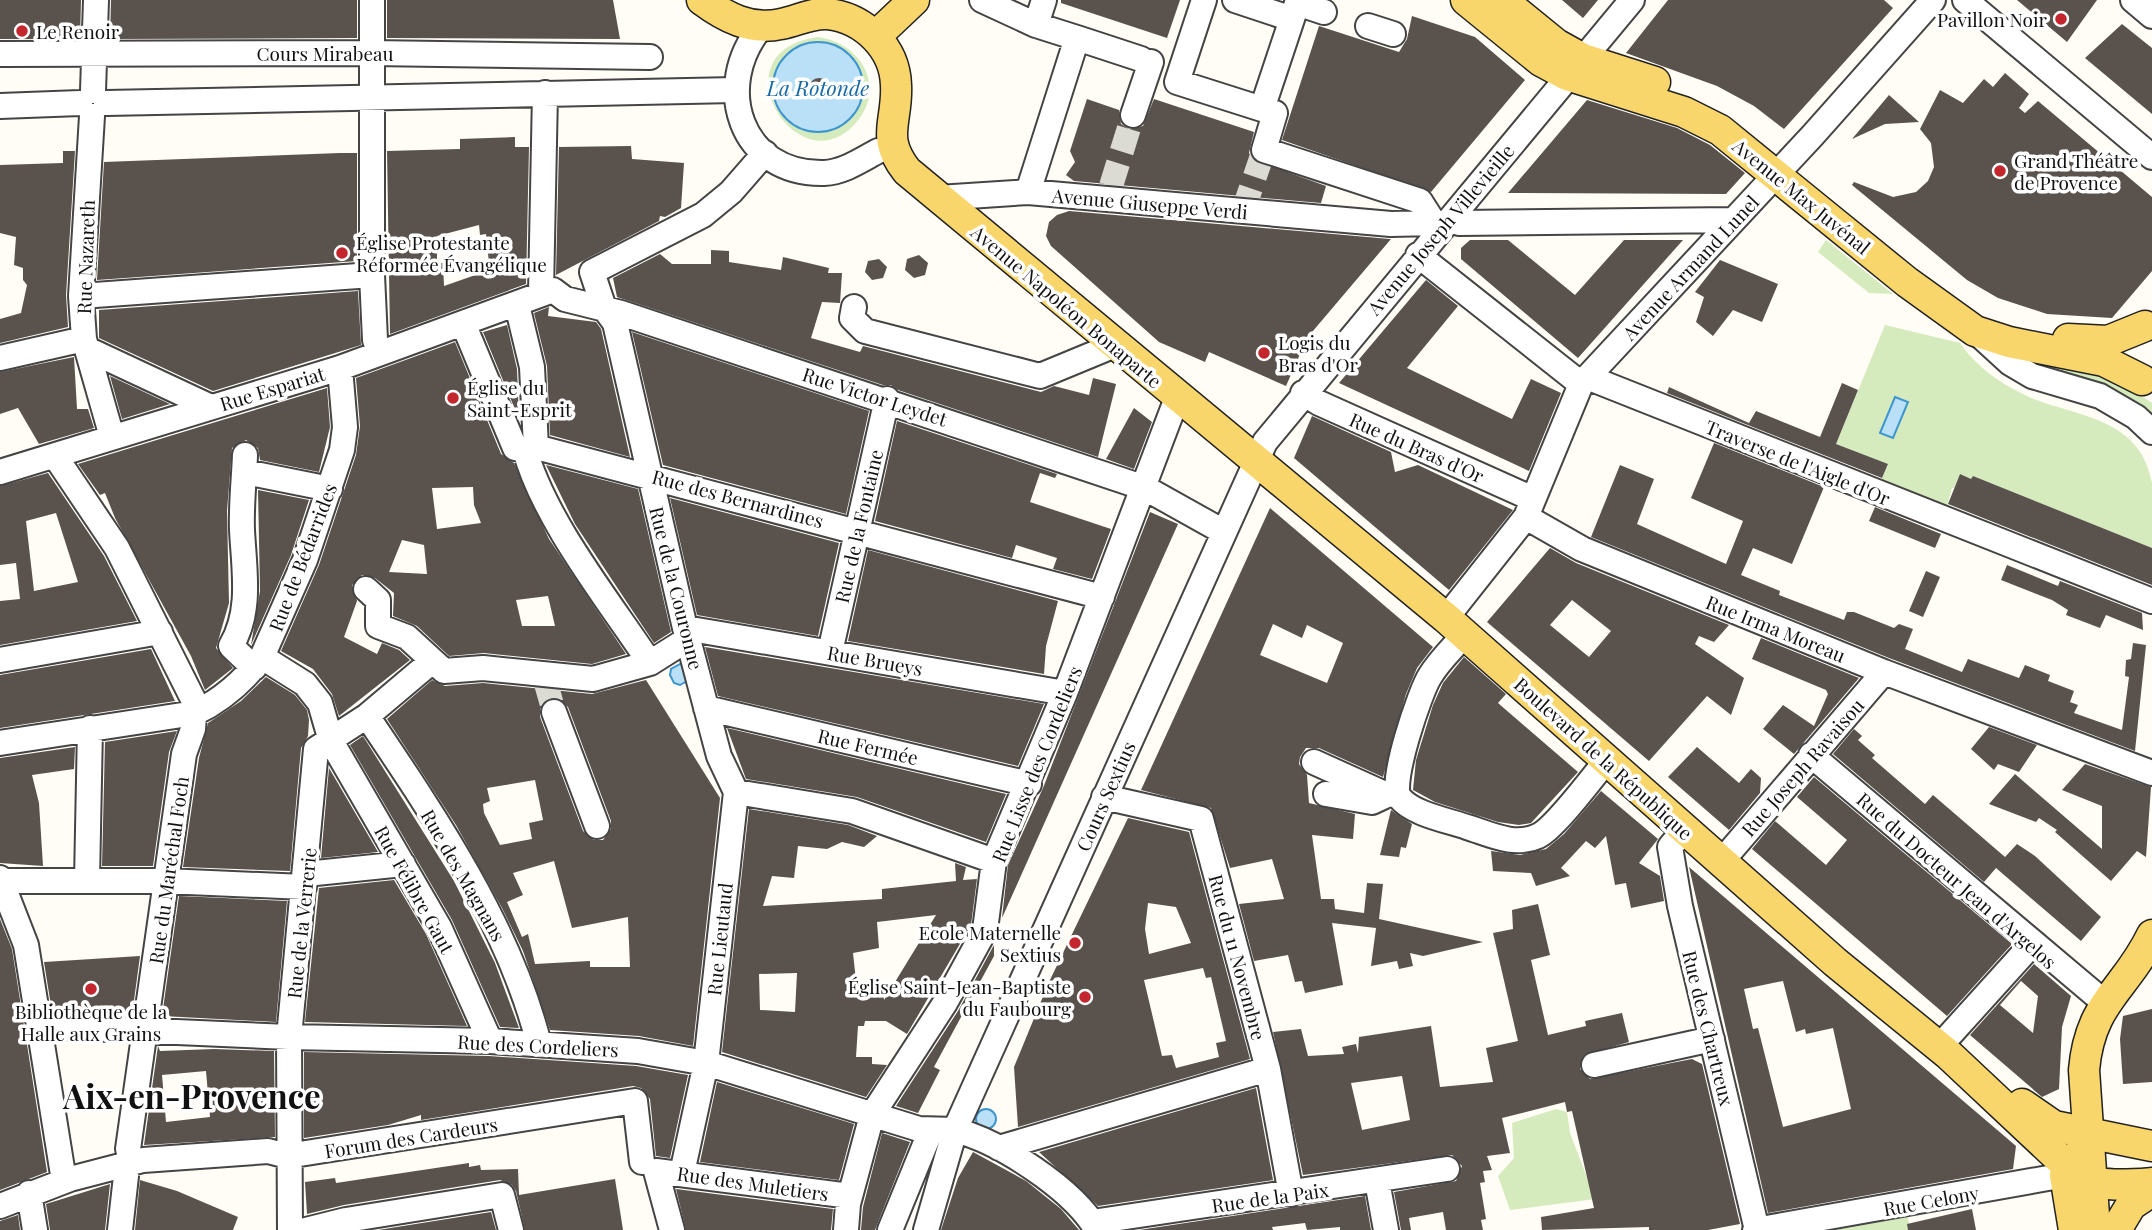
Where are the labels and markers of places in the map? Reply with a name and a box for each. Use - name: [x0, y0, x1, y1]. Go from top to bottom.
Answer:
- place label: Pavillon Noir: [1937, 6, 2048, 32]
- marker: Pavillon Noir: [2053, 11, 2069, 27]
- place label: Le Renoir: [36, 18, 120, 44]
- marker: Le Renoir: [14, 23, 30, 39]
- place label: Grand Théâtre de Provence: [2014, 147, 2138, 195]
- marker: Grand Théâtre de Provence: [1992, 163, 2008, 179]
- place label: Église Protestante Réformée Évangélique: [356, 229, 547, 277]
- marker: Église Protestante Réformée Évangélique: [334, 245, 350, 261]
- place label: Logis du Bras d'Or: [1278, 329, 1359, 377]
- marker: Logis du Bras d'Or: [1256, 345, 1272, 361]
- place label: Église du Saint-Esprit: [467, 374, 572, 422]
- marker: Église du Saint-Esprit: [445, 390, 461, 406]
- place label: Ecole Maternelle Sextius: [918, 919, 1061, 967]
- marker: Ecole Maternelle Sextius: [1067, 935, 1083, 951]
- place label: Église Saint-Jean-Baptiste du Faubourg: [848, 973, 1071, 1021]
- marker: Bibliothèque de la Halle aux Grains: [83, 981, 99, 997]
- marker: Église Saint-Jean-Baptiste du Faubourg: [1077, 989, 1093, 1005]
- place label: Bibliothèque de la Halle aux Grains: [15, 998, 168, 1046]

